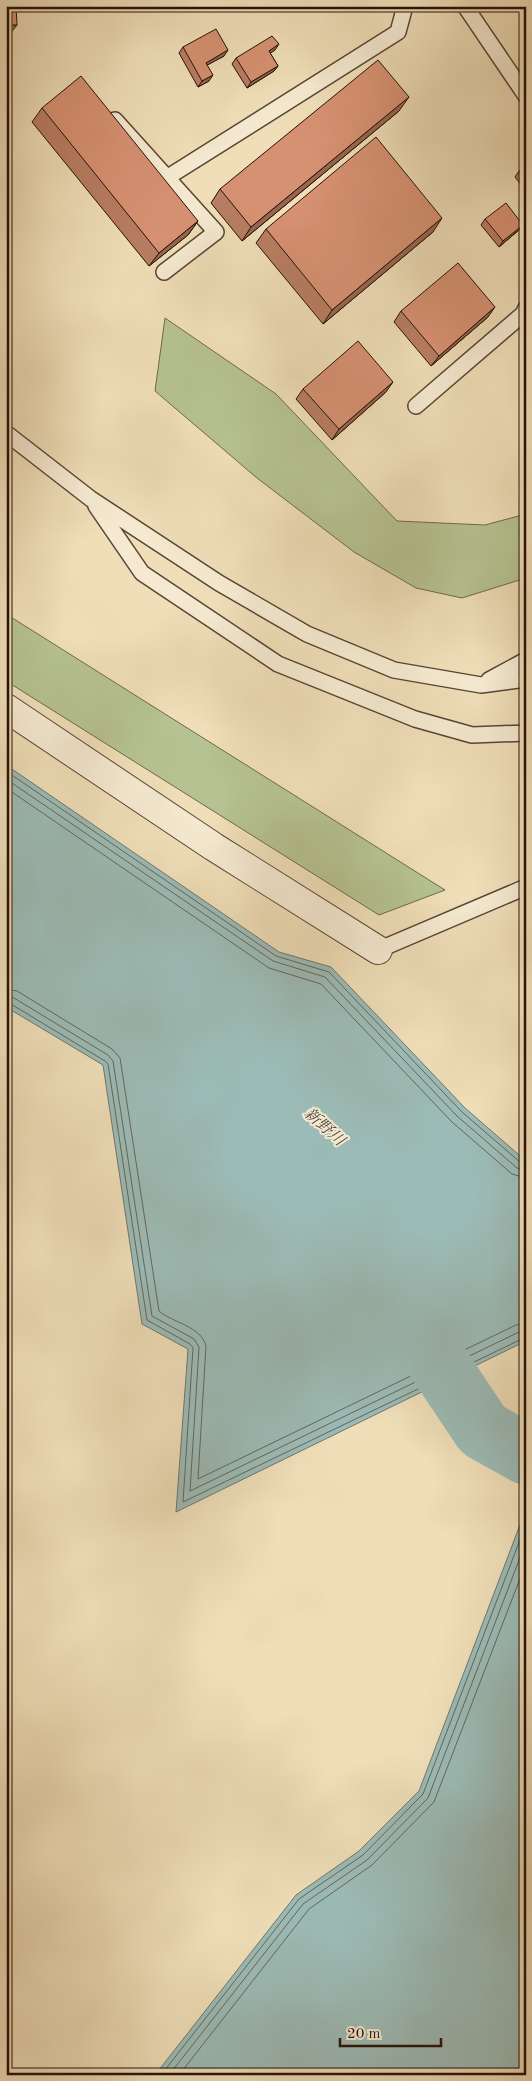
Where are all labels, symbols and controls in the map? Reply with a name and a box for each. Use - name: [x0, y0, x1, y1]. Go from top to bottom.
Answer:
- water label: 新野川: [300, 1104, 350, 1151]
- scale bar: [340, 2016, 441, 2048]
- text: 20 m: [347, 2027, 381, 2042]

